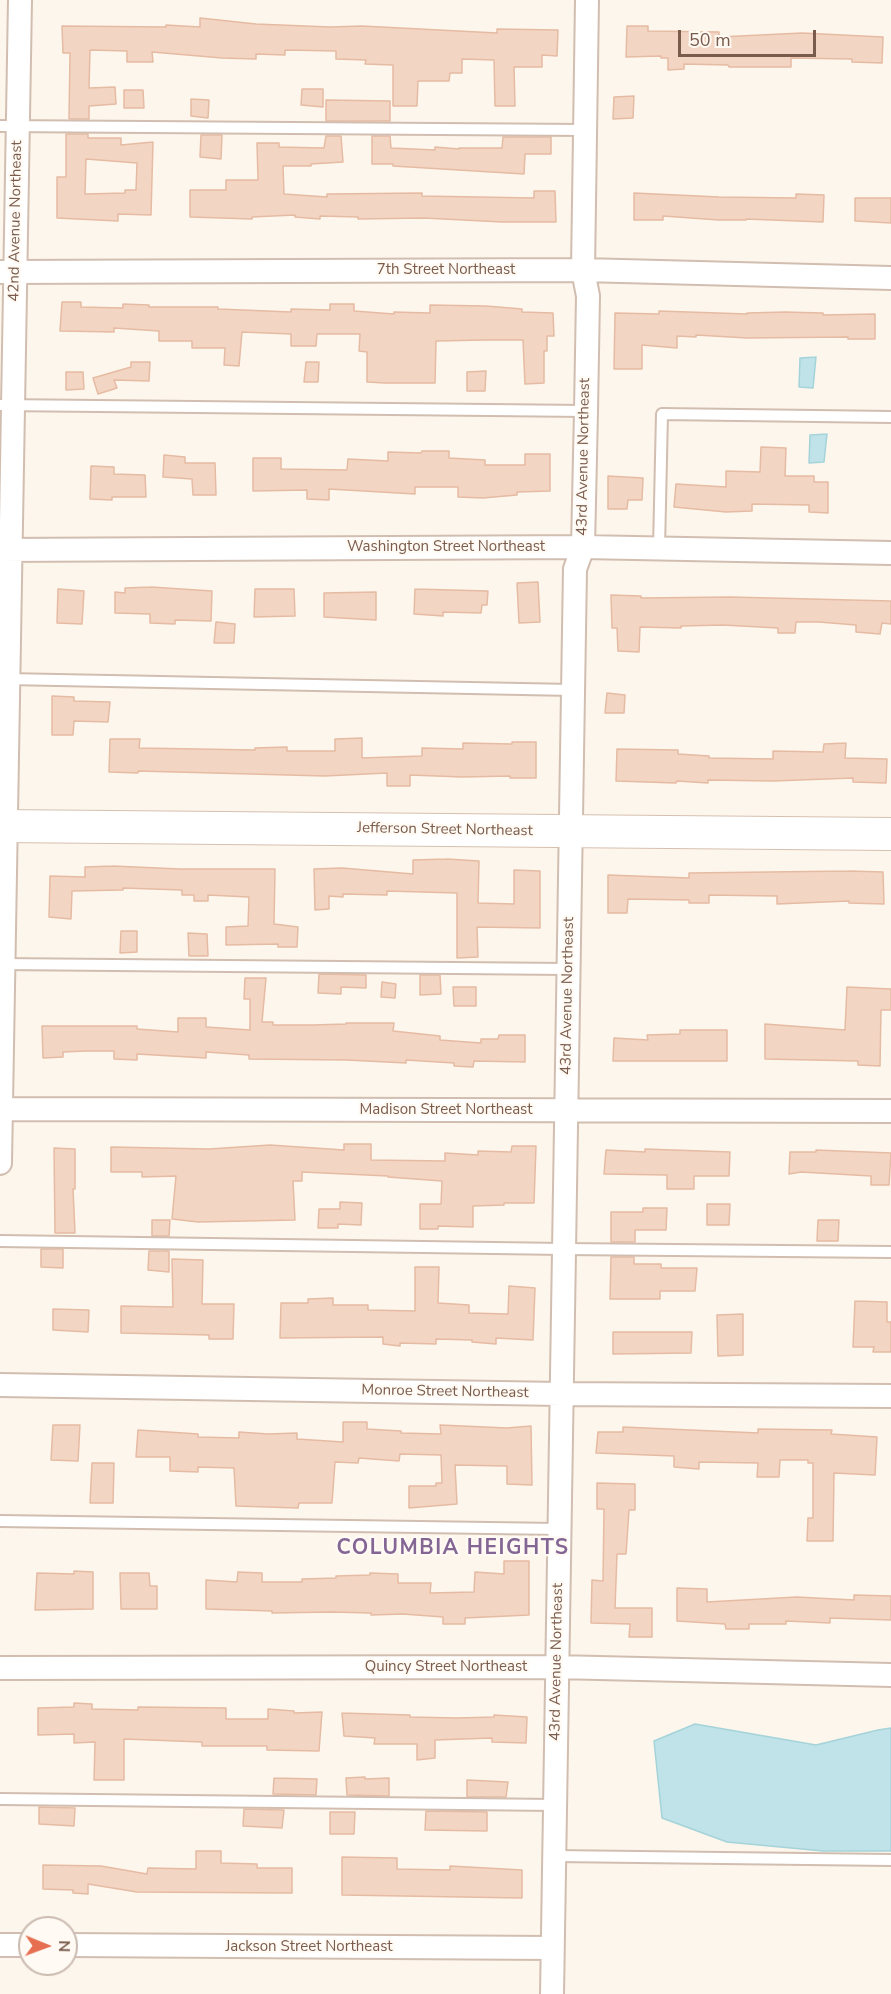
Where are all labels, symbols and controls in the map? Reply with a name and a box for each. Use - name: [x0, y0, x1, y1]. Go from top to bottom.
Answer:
- scale bar: [681, 18, 819, 56]
- text: 50 m: [689, 28, 731, 52]
- street label: 42nd Avenue Northeast: [6, 140, 26, 302]
- street label: 7th Street Northeast: [377, 261, 515, 279]
- street label: 43rd Avenue Northeast: [574, 378, 594, 536]
- street label: Washington Street Northeast: [347, 538, 545, 556]
- street label: Jefferson Street Northeast: [357, 819, 533, 841]
- street label: 43rd Avenue Northeast: [558, 917, 578, 1075]
- street label: Madison Street Northeast: [359, 1101, 533, 1119]
- street label: Monroe Street Northeast: [361, 1382, 529, 1402]
- district label: COLUMBIA HEIGHTS: [336, 1536, 570, 1562]
- street label: 43rd Avenue Northeast: [547, 1583, 567, 1741]
- street label: Quincy Street Northeast: [365, 1658, 527, 1676]
- north arrow: [18, 1916, 78, 1976]
- street label: Jackson Street Northeast: [225, 1938, 393, 1956]
- text: N: [53, 1940, 75, 1952]

